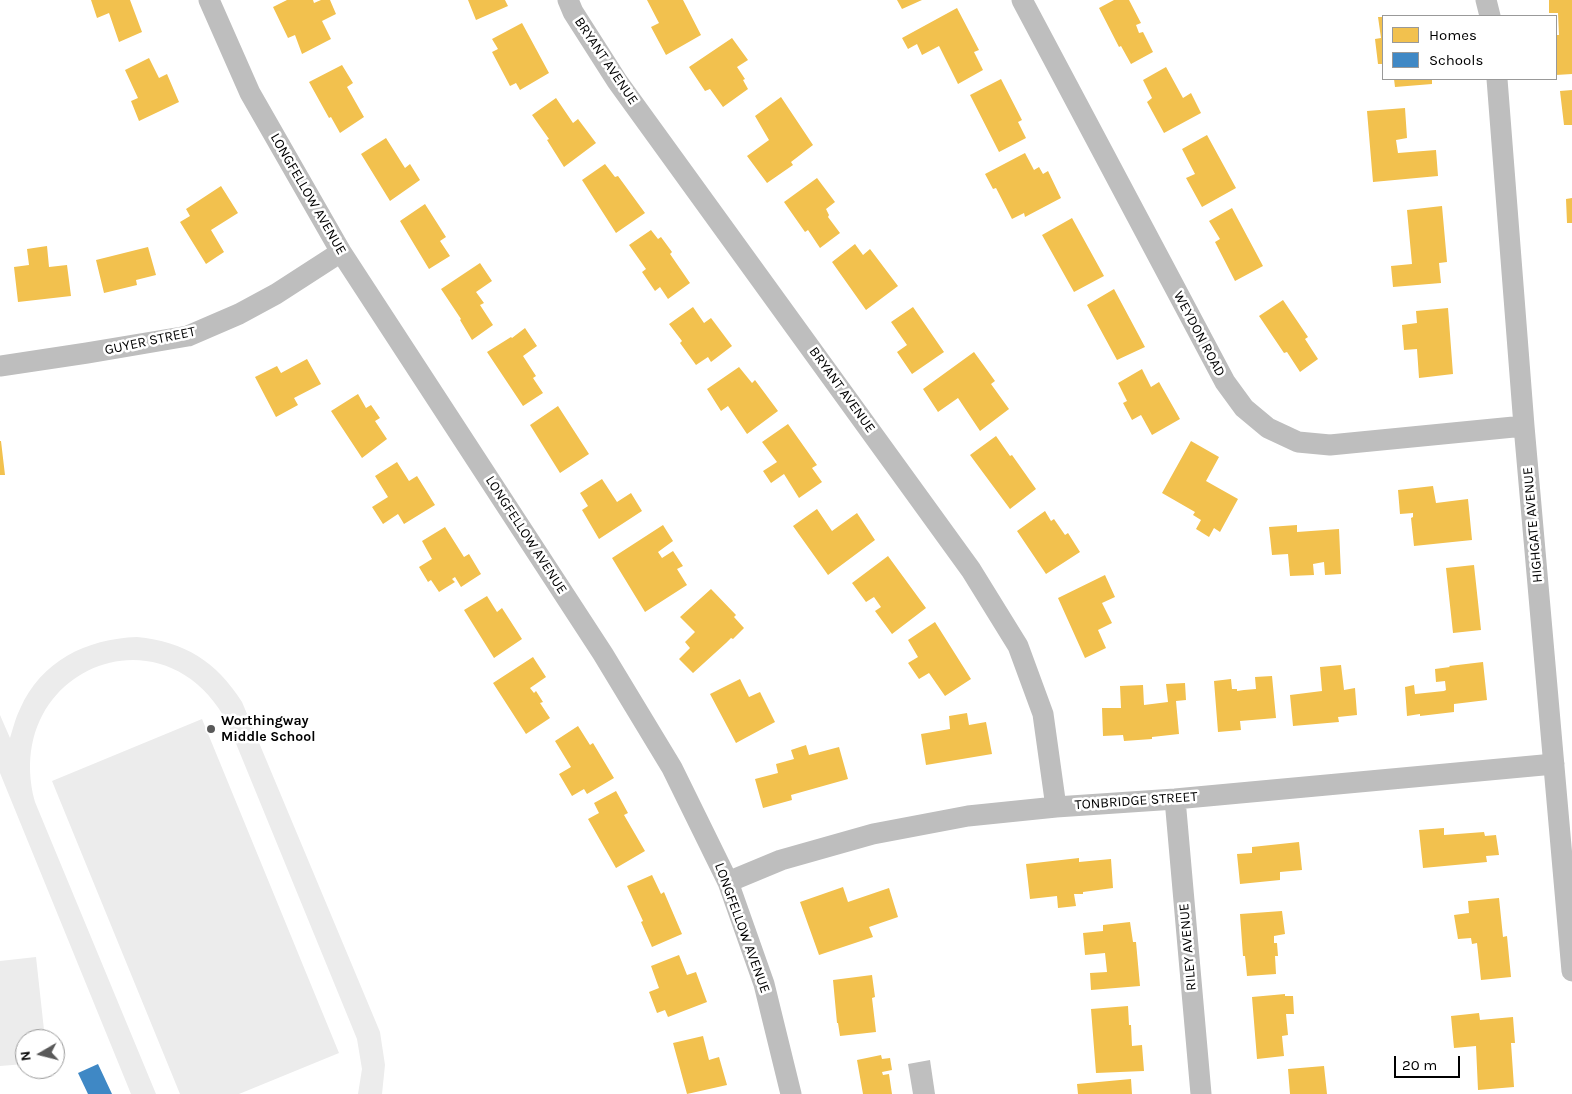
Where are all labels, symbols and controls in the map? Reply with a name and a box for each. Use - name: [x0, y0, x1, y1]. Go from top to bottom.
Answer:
- street label: BRYANT AVENUE: [571, 14, 641, 108]
- legend: [1382, 15, 1557, 80]
- text: Homes: [1429, 26, 1477, 44]
- text: Schools: [1429, 51, 1483, 69]
- street label: LONGFELLOW AVENUE: [266, 130, 350, 258]
- street label: WEYDON ROAD: [1169, 288, 1229, 380]
- street label: GUYER STREET: [103, 323, 197, 359]
- street label: BRYANT AVENUE: [805, 344, 879, 436]
- street label: HIGHGATE AVENUE: [1520, 466, 1546, 584]
- street label: LONGFELLOW AVENUE: [482, 473, 570, 597]
- place label: Worthingway Middle School: [221, 713, 315, 746]
- marker: Worthingway Middle School: [205, 723, 217, 735]
- street label: TONBRIDGE STREET: [1074, 788, 1198, 814]
- street label: LONGFELLOW AVENUE: [711, 861, 773, 995]
- street label: RILEY AVENUE: [1176, 902, 1200, 992]
- north arrow: [15, 1029, 65, 1079]
- scale bar: [1397, 1046, 1463, 1078]
- text: N: [17, 1050, 35, 1062]
- text: 20 m: [1402, 1056, 1437, 1074]

